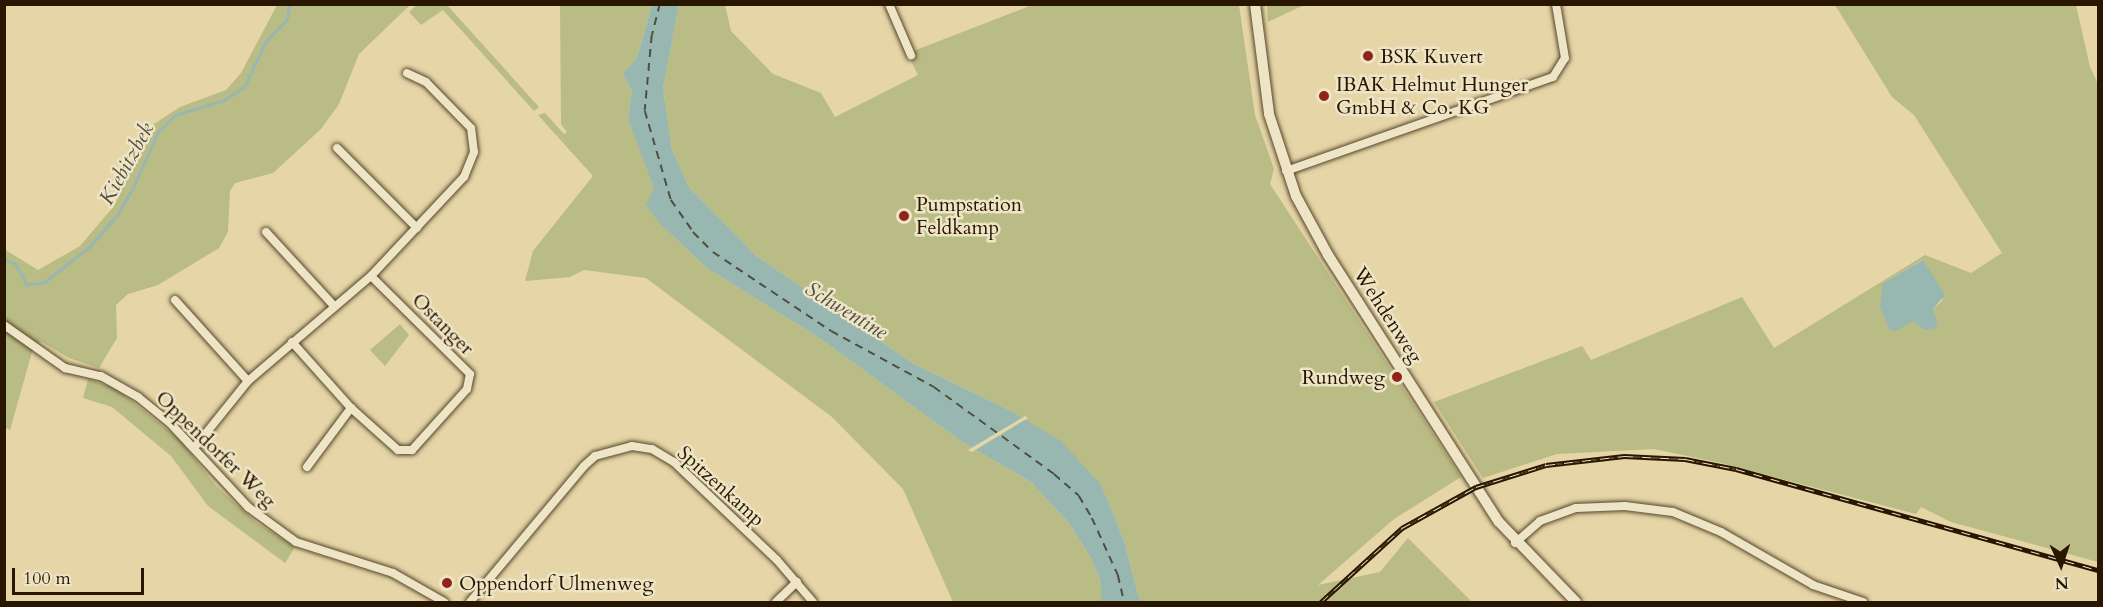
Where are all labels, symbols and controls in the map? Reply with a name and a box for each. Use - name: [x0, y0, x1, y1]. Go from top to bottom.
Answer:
- place label: BSK Kuvert: [1380, 44, 1483, 68]
- marker: BSK Kuvert: [1361, 49, 1375, 63]
- place label: IBAK Helmut Hunger GmbH & Co. KG: [1336, 72, 1528, 119]
- marker: IBAK Helmut Hunger GmbH & Co. KG: [1317, 89, 1331, 103]
- water label: Kiebitzbek: [94, 119, 160, 209]
- place label: Pumpstation Feldkamp: [916, 192, 1022, 239]
- marker: Pumpstation Feldkamp: [897, 209, 911, 223]
- street label: Wehdenweg: [1348, 263, 1428, 367]
- water label: Schwentine: [800, 277, 892, 345]
- street label: Ostanger: [407, 288, 479, 360]
- place label: Rundweg: [1302, 365, 1385, 389]
- marker: Rundweg: [1390, 370, 1404, 384]
- street label: Oppendorfer Weg: [151, 385, 281, 513]
- street label: Spitzenkamp: [673, 441, 769, 531]
- north arrow: [2031, 535, 2091, 595]
- scale bar: [15, 556, 147, 594]
- text: 100 m: [23, 566, 71, 591]
- place label: Oppendorf Ulmenweg: [459, 571, 653, 595]
- text: N: [2054, 572, 2069, 594]
- marker: Oppendorf Ulmenweg: [440, 576, 454, 590]

